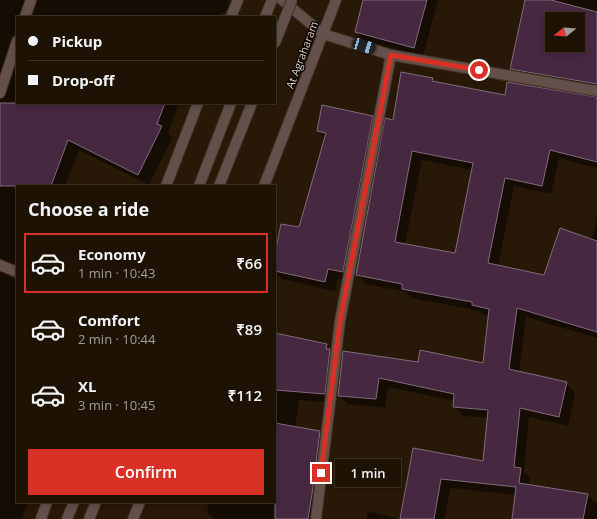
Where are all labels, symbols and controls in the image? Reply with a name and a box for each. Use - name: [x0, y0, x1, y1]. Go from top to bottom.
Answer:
- north arrow: [545, 12, 585, 52]
- map controls: [545, 12, 585, 52]
- street label: At Agraharam: [282, 19, 321, 91]
- text: Pickup: [52, 31, 102, 51]
- car: [351, 37, 377, 55]
- route start: [470, 61, 488, 79]
- text: Drop-off: [52, 70, 114, 90]
- text: Choose a ride: [28, 197, 149, 221]
- text: Economy: [78, 244, 146, 264]
- icon: car: [30, 245, 66, 281]
- text: ₹66: [236, 253, 262, 273]
- text: 1 min · 10:43: [78, 264, 155, 282]
- text: Comfort: [78, 310, 140, 330]
- icon: car: [30, 311, 66, 347]
- text: ₹89: [236, 319, 262, 339]
- text: 2 min · 10:44: [78, 330, 155, 348]
- text: XL: [78, 376, 96, 396]
- icon: car: [30, 377, 66, 413]
- text: ₹112: [228, 385, 262, 405]
- text: 3 min · 10:45: [78, 396, 155, 414]
- button: Confirm: [28, 449, 264, 495]
- callout: 1 min: [335, 459, 401, 487]
- route end: [312, 464, 330, 482]
- text: 1 min: [350, 464, 386, 482]

